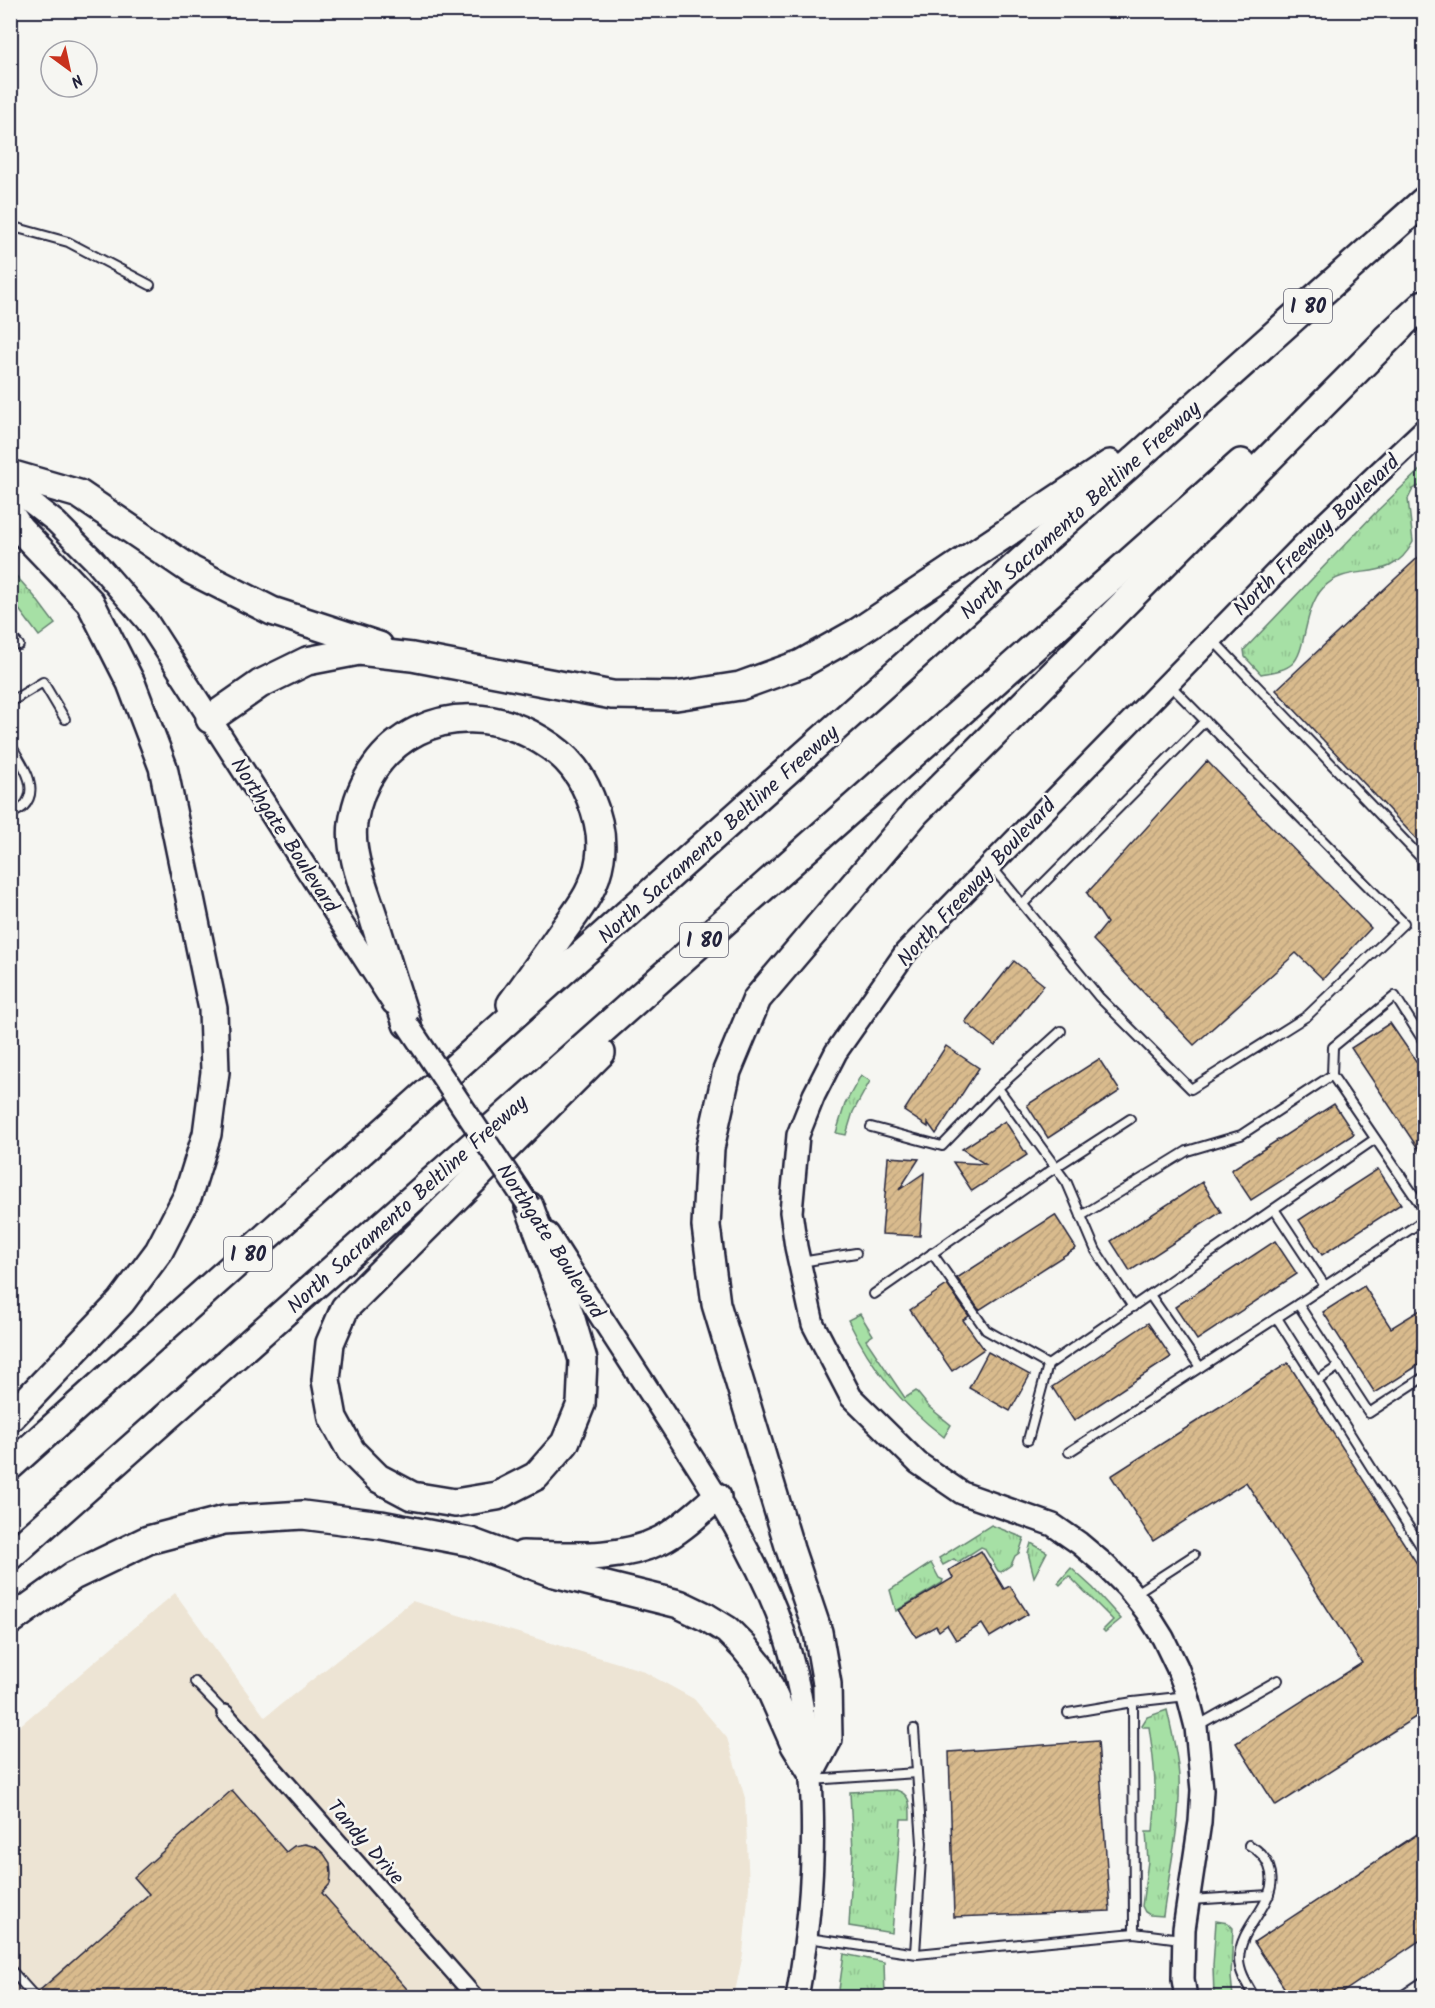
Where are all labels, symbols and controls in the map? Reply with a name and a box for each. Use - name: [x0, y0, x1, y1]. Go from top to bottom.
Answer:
- north arrow: [39, 39, 99, 99]
- text: N: [65, 67, 87, 94]
- road number: I 80: [1284, 289, 1332, 323]
- street label: North Sacramento Beltline Freeway: [953, 393, 1209, 629]
- street label: North Freeway Boulevard: [1226, 447, 1408, 625]
- street label: North Sacramento Beltline Freeway: [591, 717, 847, 953]
- street label: Northgate Boulevard: [221, 752, 347, 921]
- street label: North Freeway Boulevard: [890, 790, 1065, 975]
- road number: I 80: [680, 923, 728, 957]
- street label: North Sacramento Beltline Freeway: [280, 1087, 536, 1323]
- street label: Northgate Boulevard: [487, 1158, 613, 1327]
- road number: I 80: [224, 1237, 272, 1271]
- street label: Tandy Drive: [318, 1793, 412, 1894]

